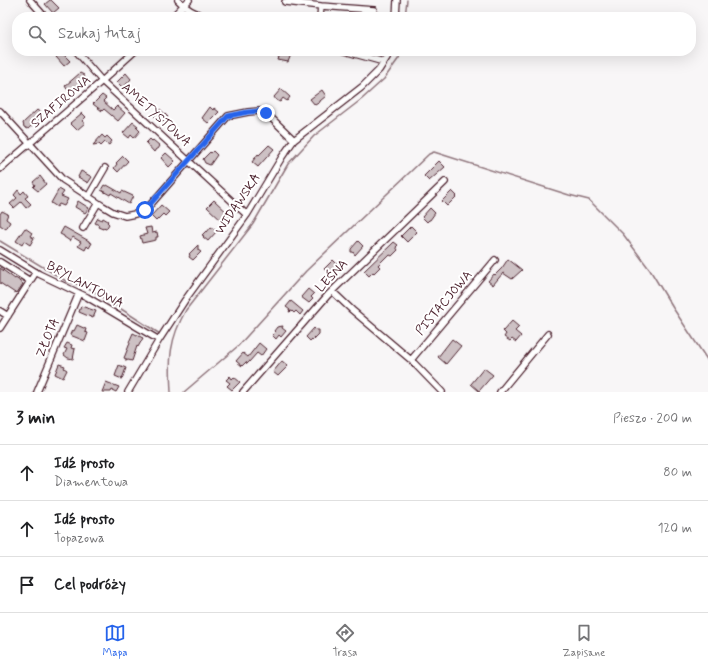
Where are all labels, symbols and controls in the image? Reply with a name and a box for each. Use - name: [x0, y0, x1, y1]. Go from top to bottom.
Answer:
- search box: [12, 12, 696, 56]
- icon: search: [26, 23, 48, 45]
- text: Szukaj tutaj: [58, 24, 141, 44]
- street label: SZAFIROWA: [27, 72, 95, 132]
- street label: AMETYSTOWA: [118, 79, 194, 151]
- route end: [257, 104, 275, 122]
- street label: WIDAWSKA: [211, 170, 265, 238]
- route start: [136, 201, 154, 219]
- street label: LEŚNA: [311, 255, 352, 296]
- street label: BRYLANTOWA: [43, 258, 127, 312]
- street label: PISTACJOWA: [412, 267, 476, 339]
- street label: ZŁOTA: [32, 316, 64, 360]
- text: 3 min: [16, 407, 55, 429]
- text: Pieszo · 200 m: [613, 410, 692, 427]
- text: Idź prosto: [54, 454, 115, 474]
- icon: ahead: [16, 462, 38, 484]
- text: 80 m: [663, 464, 692, 481]
- text: Diamentowa: [54, 474, 128, 491]
- text: Idź prosto: [54, 510, 115, 530]
- icon: ahead: [16, 518, 38, 540]
- text: 120 m: [658, 520, 692, 537]
- text: Topazowa: [54, 530, 105, 547]
- icon: arrive: [16, 574, 38, 596]
- text: Cel podróży: [54, 575, 126, 595]
- tab: Mapa: [102, 622, 128, 660]
- tab: Trasa: [333, 622, 357, 660]
- tab: Zapisane: [562, 622, 606, 660]

